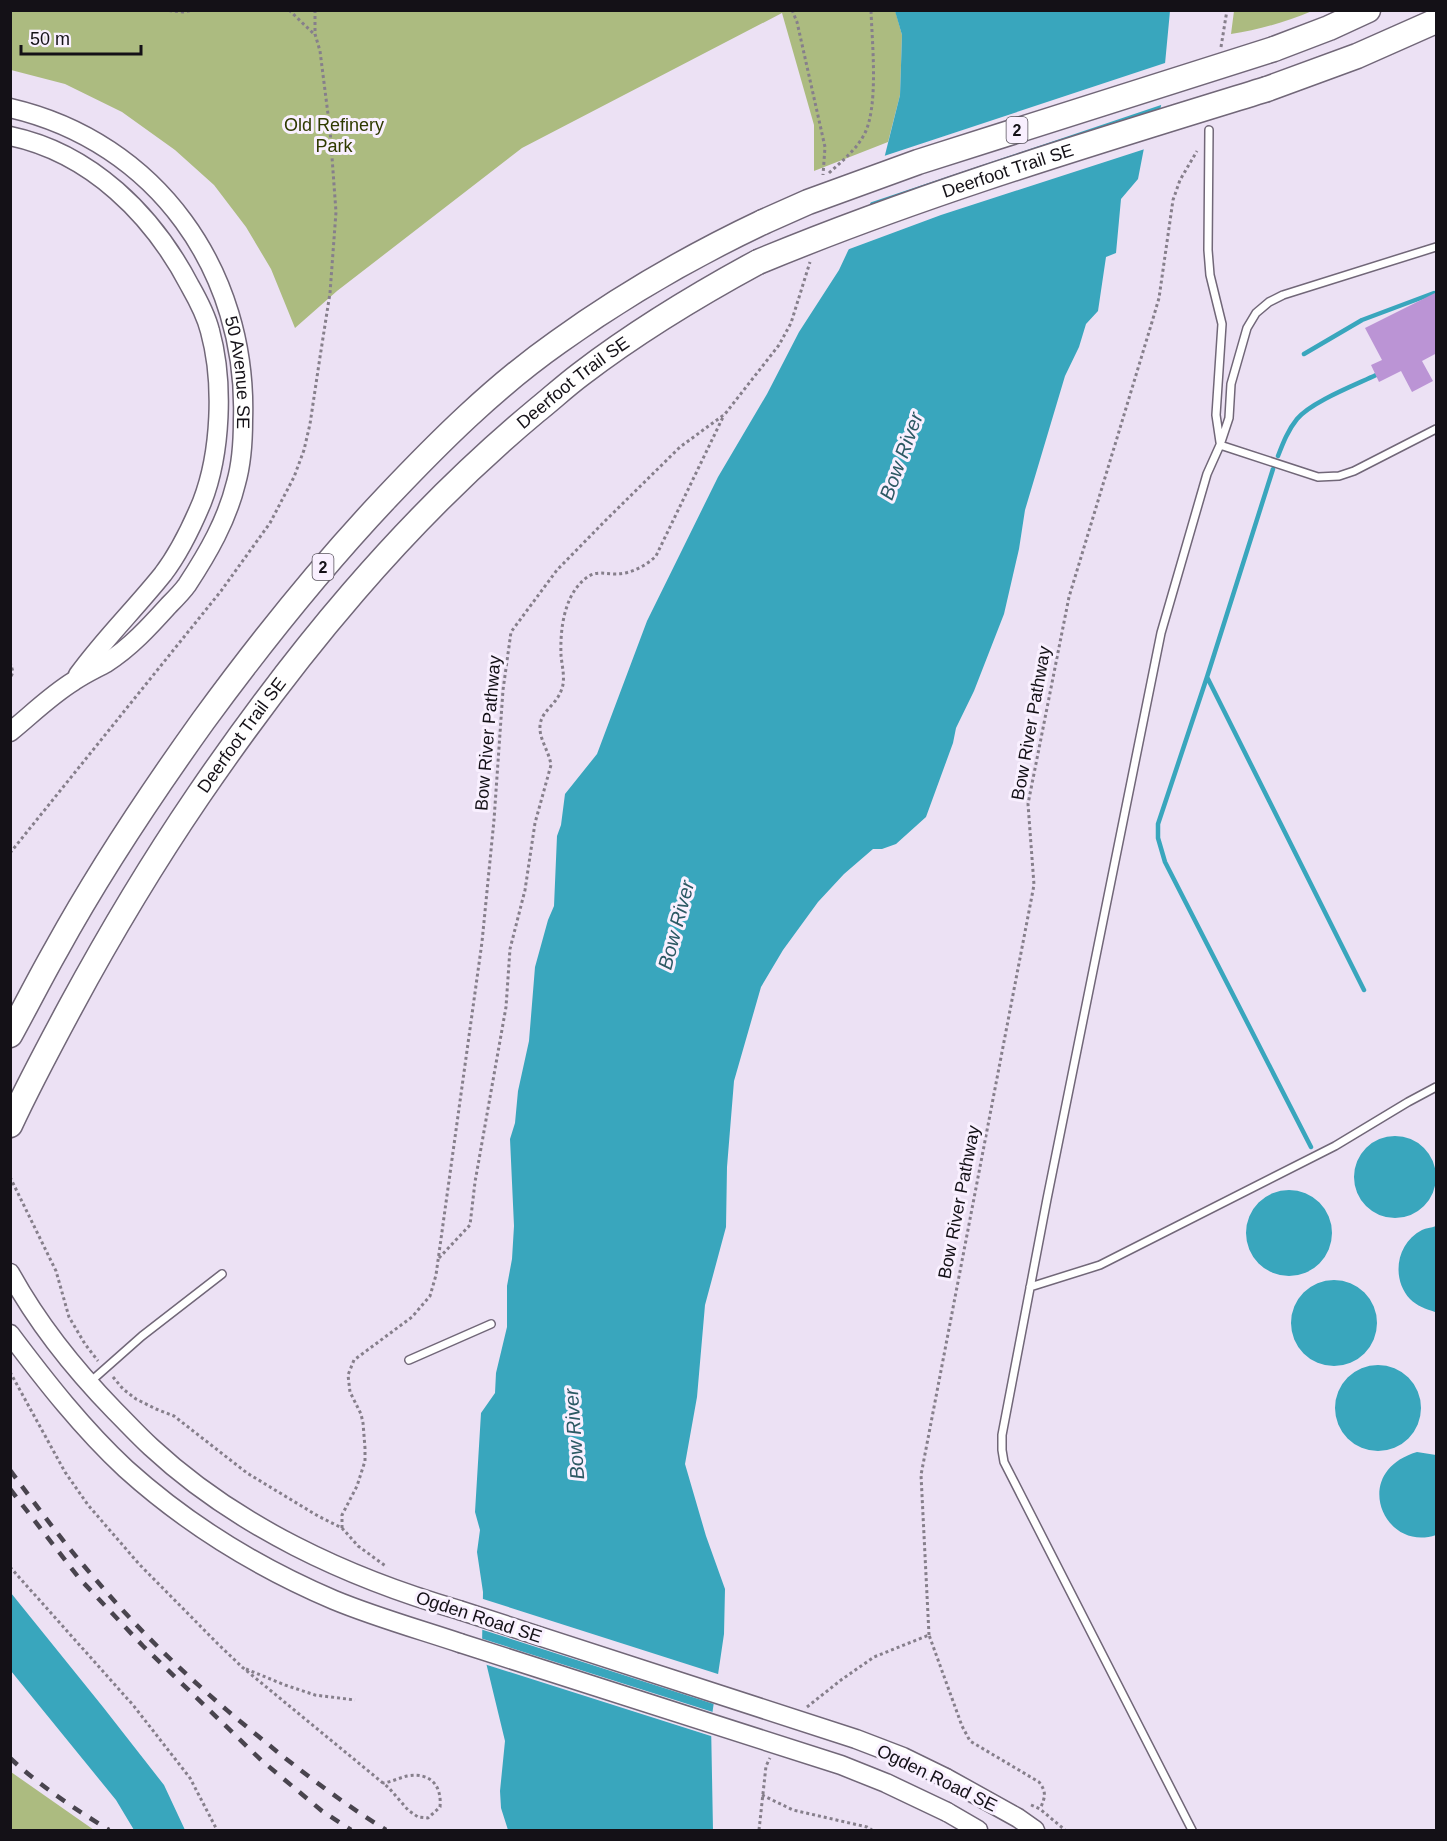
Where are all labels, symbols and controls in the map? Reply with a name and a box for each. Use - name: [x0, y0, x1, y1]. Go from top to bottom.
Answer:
- scale bar: [21, 18, 141, 56]
- text: 50 m: [30, 29, 70, 49]
- park label: Old Refinery Park: [284, 115, 384, 156]
- road number: 2: [1006, 117, 1028, 143]
- street label: Deerfoot Trail SE: [939, 140, 1076, 202]
- street label: 50 Avenue SE: [221, 314, 253, 429]
- street label: Deerfoot Trail SE: [513, 332, 633, 433]
- water label: Bow River: [875, 408, 927, 503]
- road number: 2: [312, 554, 334, 580]
- street label: Bow River Pathway: [1008, 644, 1054, 802]
- street label: Bow River Pathway: [471, 654, 505, 812]
- street label: Deerfoot Trail SE: [193, 674, 290, 797]
- water label: Bow River: [654, 877, 699, 972]
- street label: Bow River Pathway: [934, 1123, 984, 1281]
- water label: Bow River: [560, 1386, 588, 1480]
- street label: Ogden Road SE: [414, 1587, 544, 1647]
- street label: Ogden Road SE: [874, 1740, 1000, 1816]

